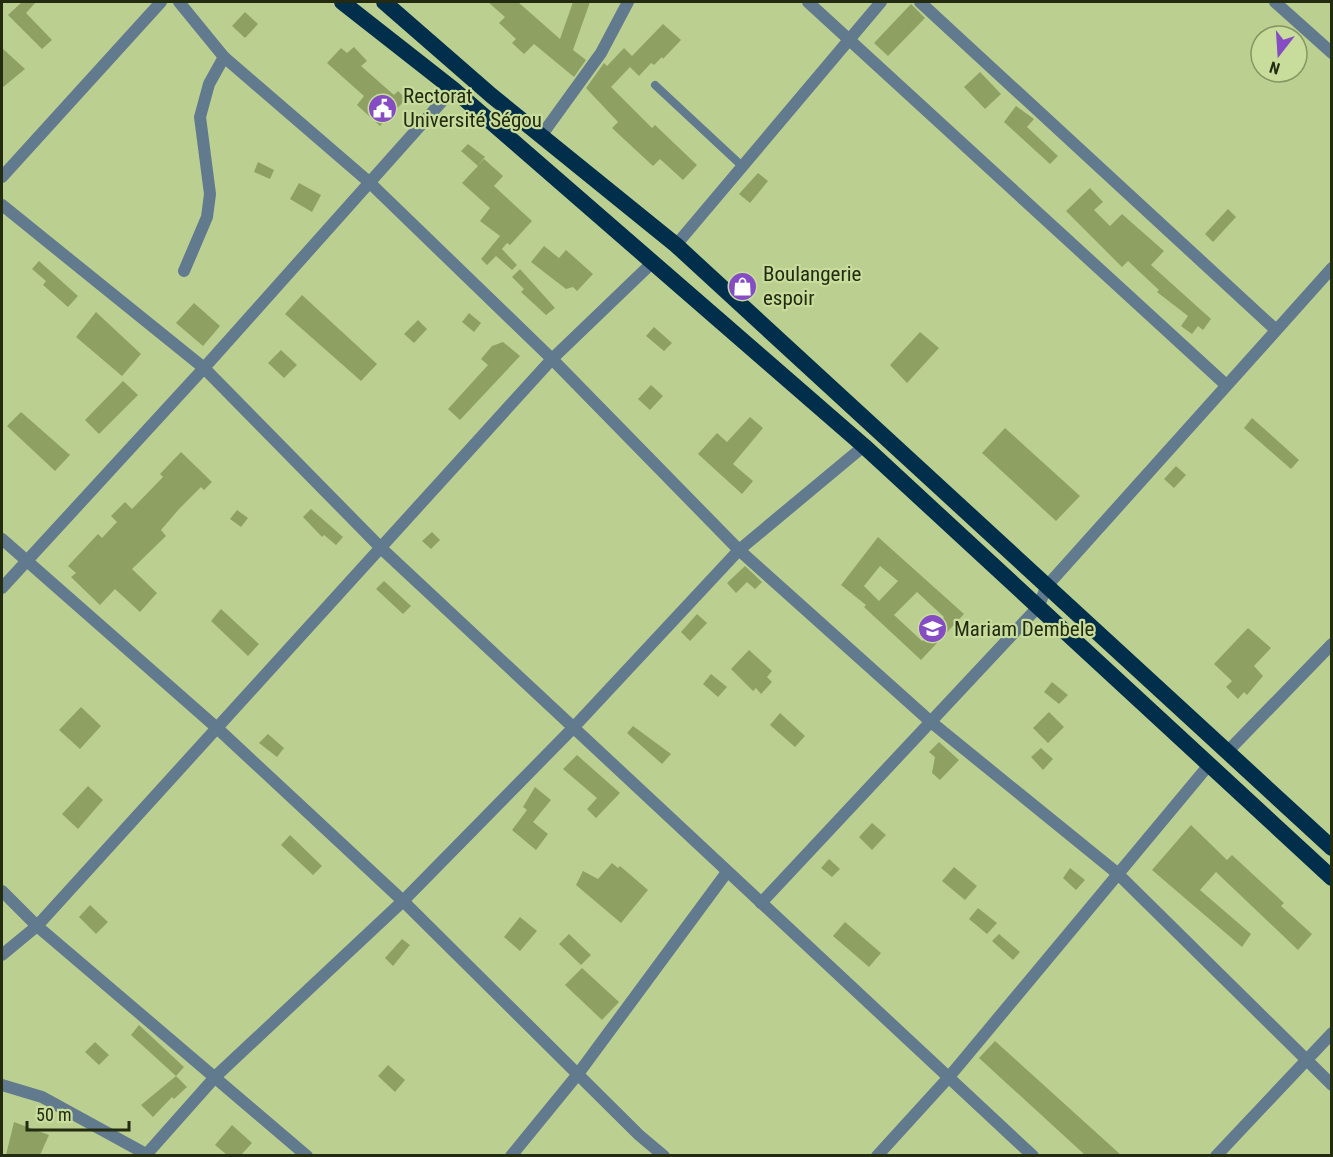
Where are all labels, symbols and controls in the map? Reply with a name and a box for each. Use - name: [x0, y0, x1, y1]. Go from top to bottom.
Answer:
- north arrow: [1249, 24, 1309, 84]
- text: N: [1267, 57, 1282, 78]
- place label: Rectorat Université Ségou: [403, 84, 542, 132]
- public building icon: Rectorat Université Ségou: [366, 92, 398, 124]
- place label: Boulangerie espoir: [763, 262, 862, 310]
- shop icon: Boulangerie espoir: [726, 270, 758, 302]
- school or university icon: Mariam Dembele: [917, 613, 949, 645]
- place label: Mariam Dembele: [954, 617, 1094, 641]
- scale bar: [27, 1094, 129, 1132]
- text: 50 m: [36, 1104, 71, 1125]

